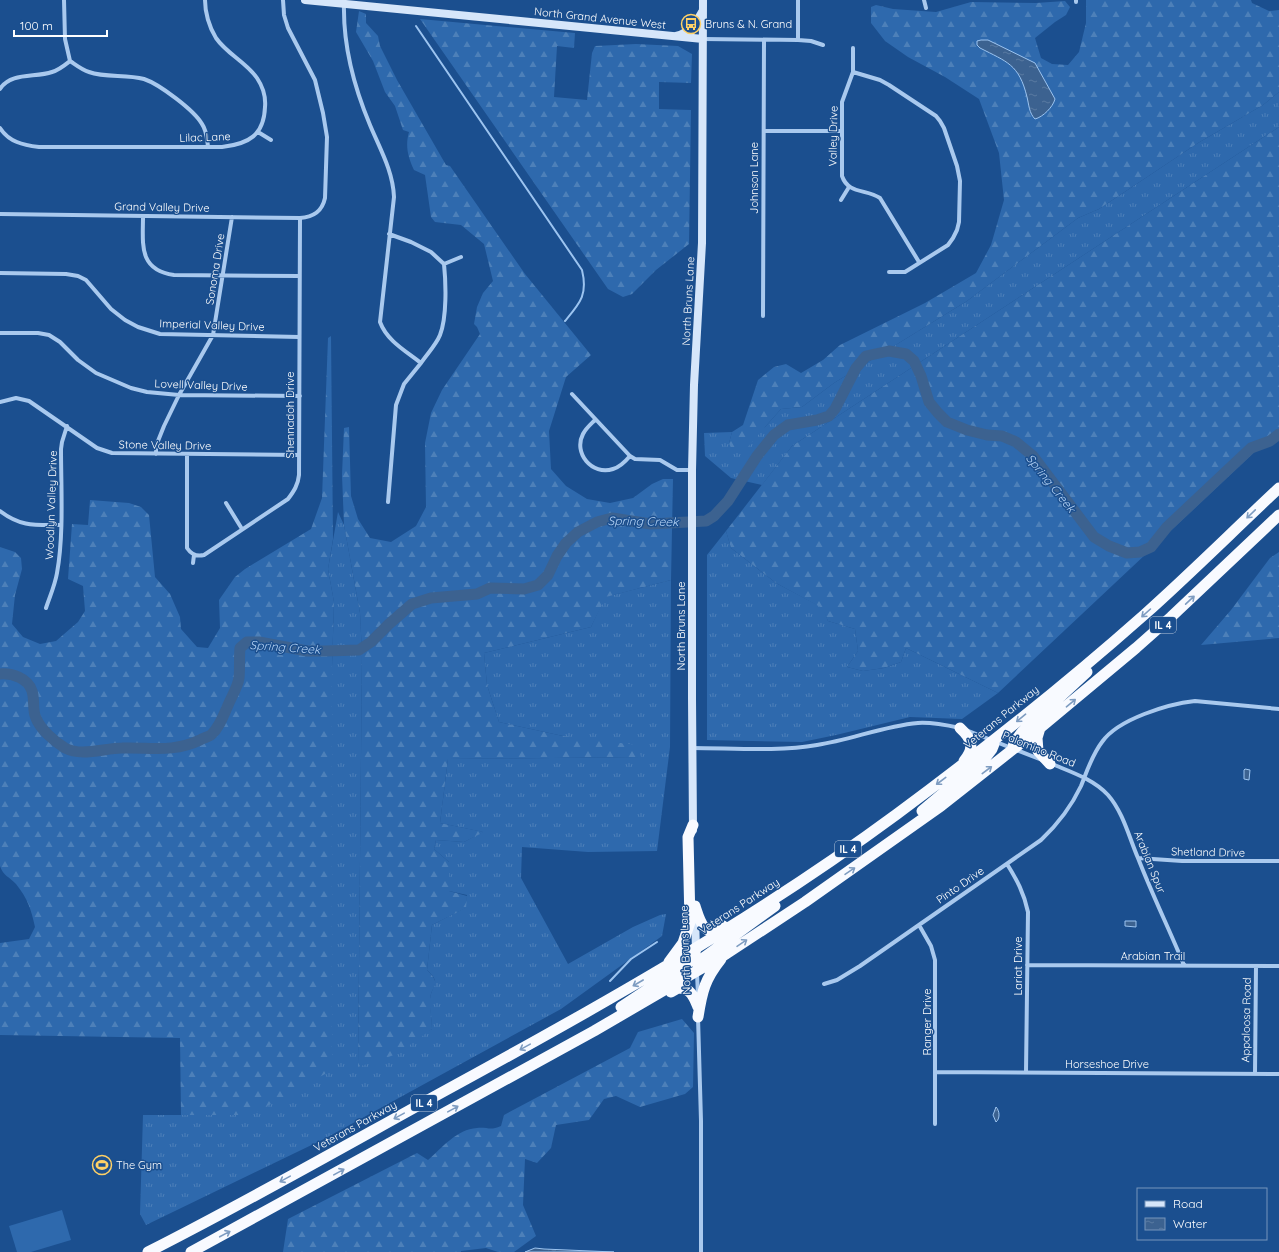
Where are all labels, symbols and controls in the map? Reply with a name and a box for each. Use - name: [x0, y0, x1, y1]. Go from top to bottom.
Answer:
- street label: North Grand Avenue West: [533, 4, 667, 32]
- scale bar: [14, 12, 107, 38]
- bus stop icon: Bruns & N. Grand: [680, 13, 702, 35]
- place label: Bruns & N. Grand: [705, 17, 792, 31]
- text: 100 m: [20, 18, 53, 33]
- street label: Valley Drive: [825, 106, 841, 166]
- street label: Lilac Lane: [179, 129, 231, 145]
- street label: Johnson Lane: [747, 142, 761, 214]
- street label: Grand Valley Drive: [114, 199, 210, 215]
- street label: Sonoma Drive: [202, 232, 228, 306]
- street label: North Bruns Lane: [679, 256, 697, 346]
- street label: Imperial Valley Drive: [159, 316, 265, 334]
- street label: Shennadoh Drive: [283, 371, 297, 459]
- street label: Lovell Valley Drive: [154, 376, 248, 394]
- street label: Stone Valley Drive: [119, 437, 211, 453]
- street label: Woodlyn Valley Drive: [42, 450, 60, 560]
- water label: Spring Creek: [1023, 451, 1080, 517]
- one-way arrow: [1246, 510, 1256, 519]
- water label: Spring Creek: [607, 513, 680, 529]
- street label: North Bruns Lane: [674, 581, 688, 671]
- one-way arrow: [1184, 595, 1195, 604]
- one-way arrow: [1141, 609, 1151, 618]
- road number: IL 4: [1150, 617, 1176, 633]
- water label: Spring Creek: [249, 637, 323, 657]
- street label: Veterans Parkway: [960, 682, 1042, 752]
- one-way arrow: [1065, 699, 1076, 708]
- one-way arrow: [1015, 714, 1026, 723]
- street label: Palomino Road: [1000, 728, 1078, 770]
- one-way arrow: [982, 766, 993, 774]
- one-way arrow: [935, 777, 946, 785]
- street label: Arabian Spur: [1131, 829, 1169, 896]
- road number: IL 4: [835, 841, 861, 857]
- street label: Shetland Drive: [1171, 844, 1245, 860]
- street label: Pinto Drive: [933, 863, 987, 907]
- one-way arrow: [844, 867, 855, 875]
- street label: Veterans Parkway: [696, 875, 782, 937]
- street label: North Bruns Lane: [676, 905, 694, 995]
- street label: Lariat Drive: [1011, 937, 1025, 995]
- one-way arrow: [736, 939, 747, 947]
- street label: Arabian Trail: [1121, 949, 1185, 963]
- street label: Appaloosa Road: [1238, 977, 1254, 1063]
- one-way arrow: [632, 980, 644, 988]
- street label: Ranger Drive: [920, 988, 934, 1056]
- one-way arrow: [519, 1044, 531, 1052]
- street label: Horseshoe Drive: [1065, 1057, 1149, 1071]
- road number: IL 4: [411, 1095, 437, 1111]
- street label: Veterans Parkway: [311, 1097, 399, 1155]
- one-way arrow: [447, 1105, 459, 1113]
- one-way arrow: [393, 1113, 405, 1121]
- sports icon: The Gym: [91, 1154, 113, 1176]
- place label: The Gym: [116, 1158, 162, 1172]
- one-way arrow: [333, 1167, 345, 1175]
- one-way arrow: [279, 1176, 291, 1183]
- legend: [1137, 1188, 1267, 1240]
- text: Road: [1173, 1196, 1203, 1211]
- text: Water: [1173, 1216, 1208, 1231]
- one-way arrow: [219, 1229, 231, 1237]

